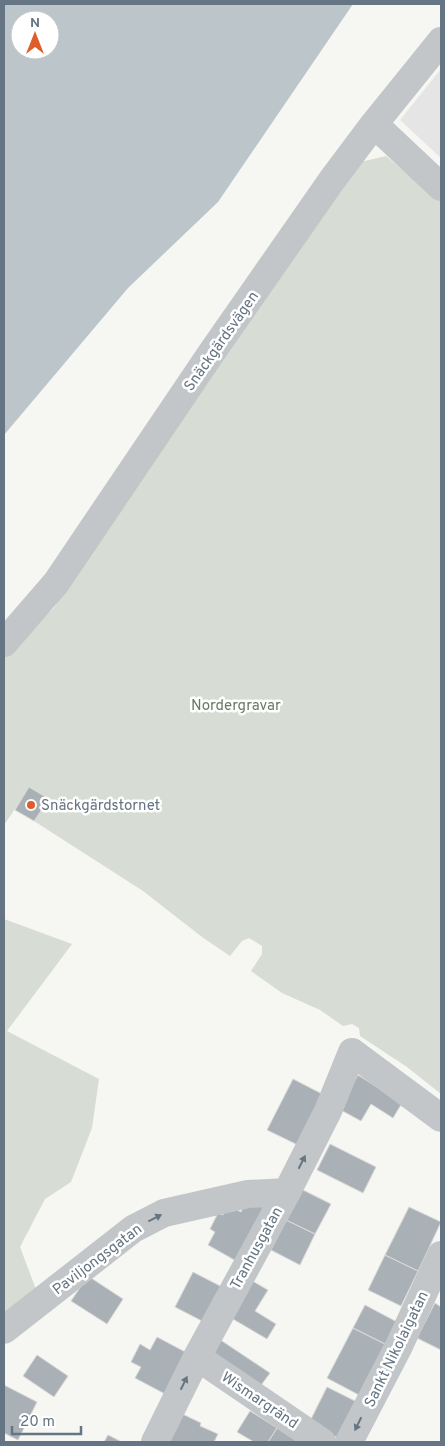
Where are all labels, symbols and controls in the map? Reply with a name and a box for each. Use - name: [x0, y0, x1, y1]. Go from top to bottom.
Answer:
- north arrow: [10, 10, 60, 60]
- text: N: [30, 15, 40, 32]
- street label: Snäckgärdsvägen: [181, 288, 264, 395]
- park label: Nordergravar: [191, 697, 281, 716]
- place label: Snäckgärdstornet: [41, 797, 160, 816]
- marker: Snäckgärdstornet: [25, 799, 37, 811]
- one-way arrow: [298, 1155, 306, 1170]
- street label: Tranhusgatan: [227, 1204, 288, 1293]
- one-way arrow: [148, 1214, 162, 1222]
- street label: Paviljongsgatan: [49, 1220, 146, 1300]
- street label: Sankt Nikolaigatan: [361, 1289, 434, 1411]
- street label: Wismargränd: [217, 1369, 301, 1434]
- one-way arrow: [180, 1376, 188, 1390]
- scale bar: [12, 1404, 81, 1436]
- text: 20 m: [20, 1413, 55, 1432]
- one-way arrow: [354, 1417, 362, 1432]

